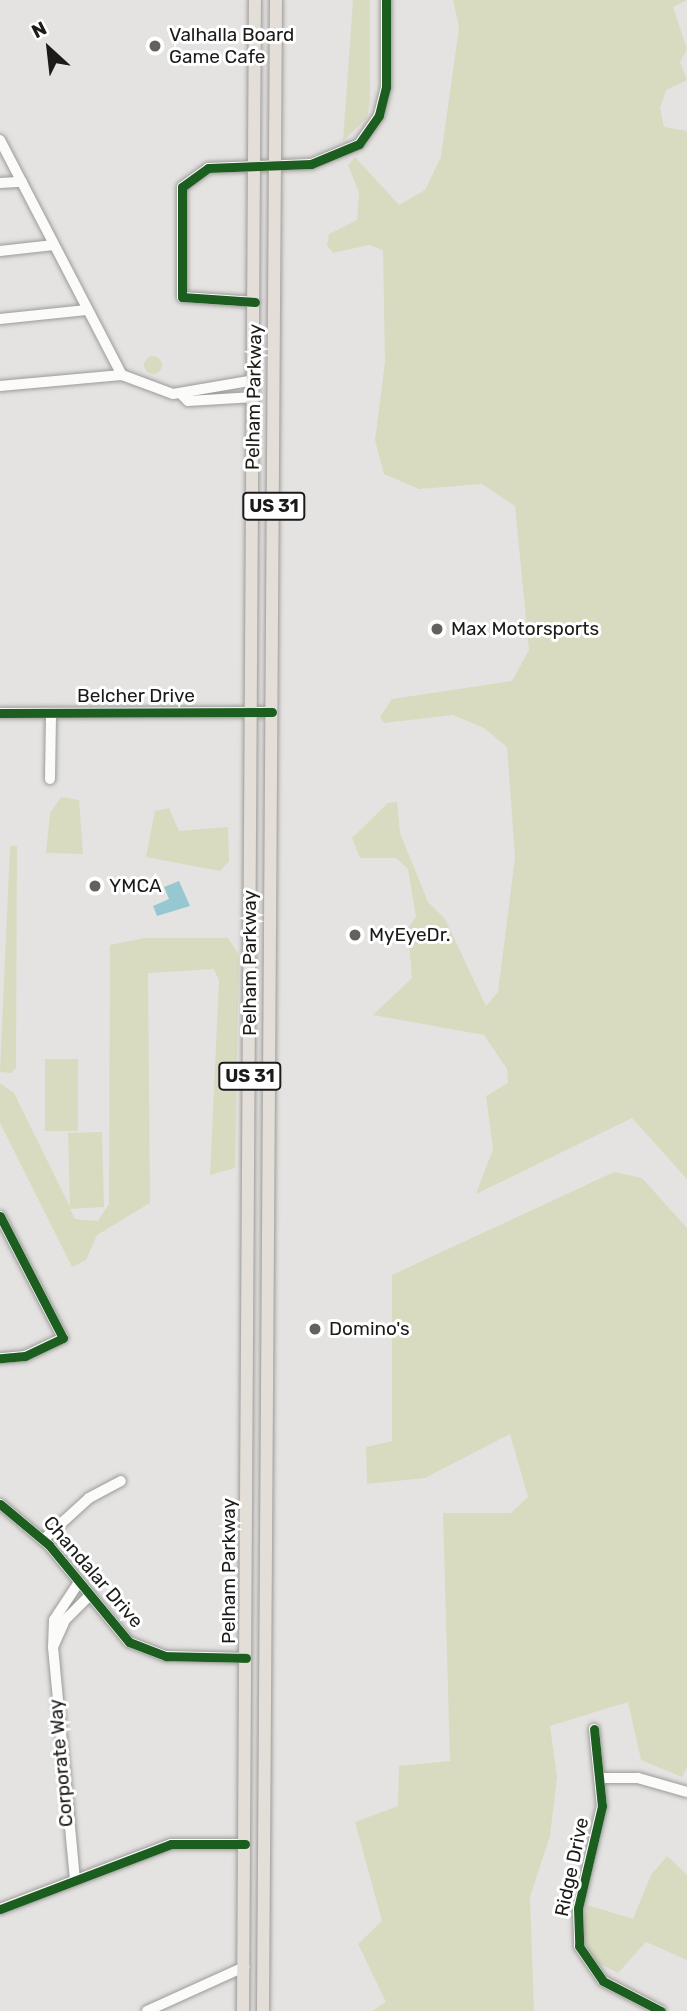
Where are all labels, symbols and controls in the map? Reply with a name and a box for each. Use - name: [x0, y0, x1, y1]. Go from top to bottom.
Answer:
- north arrow: [14, 14, 84, 84]
- text: N: [28, 16, 51, 43]
- place label: Valhalla Board Game Cafe: [169, 24, 294, 68]
- marker: Valhalla Board Game Cafe: [147, 38, 163, 54]
- street label: Pelham Parkway: [241, 324, 267, 470]
- road number: US 31: [241, 492, 307, 520]
- place label: Max Motorsports: [451, 618, 599, 640]
- marker: Max Motorsports: [429, 621, 445, 637]
- street label: Belcher Drive: [77, 685, 195, 707]
- place label: YMCA: [109, 875, 162, 897]
- marker: YMCA: [87, 878, 103, 894]
- street label: Pelham Parkway: [239, 890, 261, 1036]
- place label: MyEyeDr.: [369, 924, 451, 946]
- marker: MyEyeDr.: [347, 927, 363, 943]
- road number: US 31: [217, 1062, 283, 1091]
- place label: Domino's: [329, 1318, 410, 1340]
- marker: Domino's: [307, 1321, 323, 1337]
- street label: Pelham Parkway: [218, 1498, 240, 1644]
- street label: Chandalar Drive: [38, 1511, 148, 1633]
- street label: Corporate Way: [44, 1698, 78, 1828]
- street label: Ridge Drive: [550, 1815, 594, 1919]

